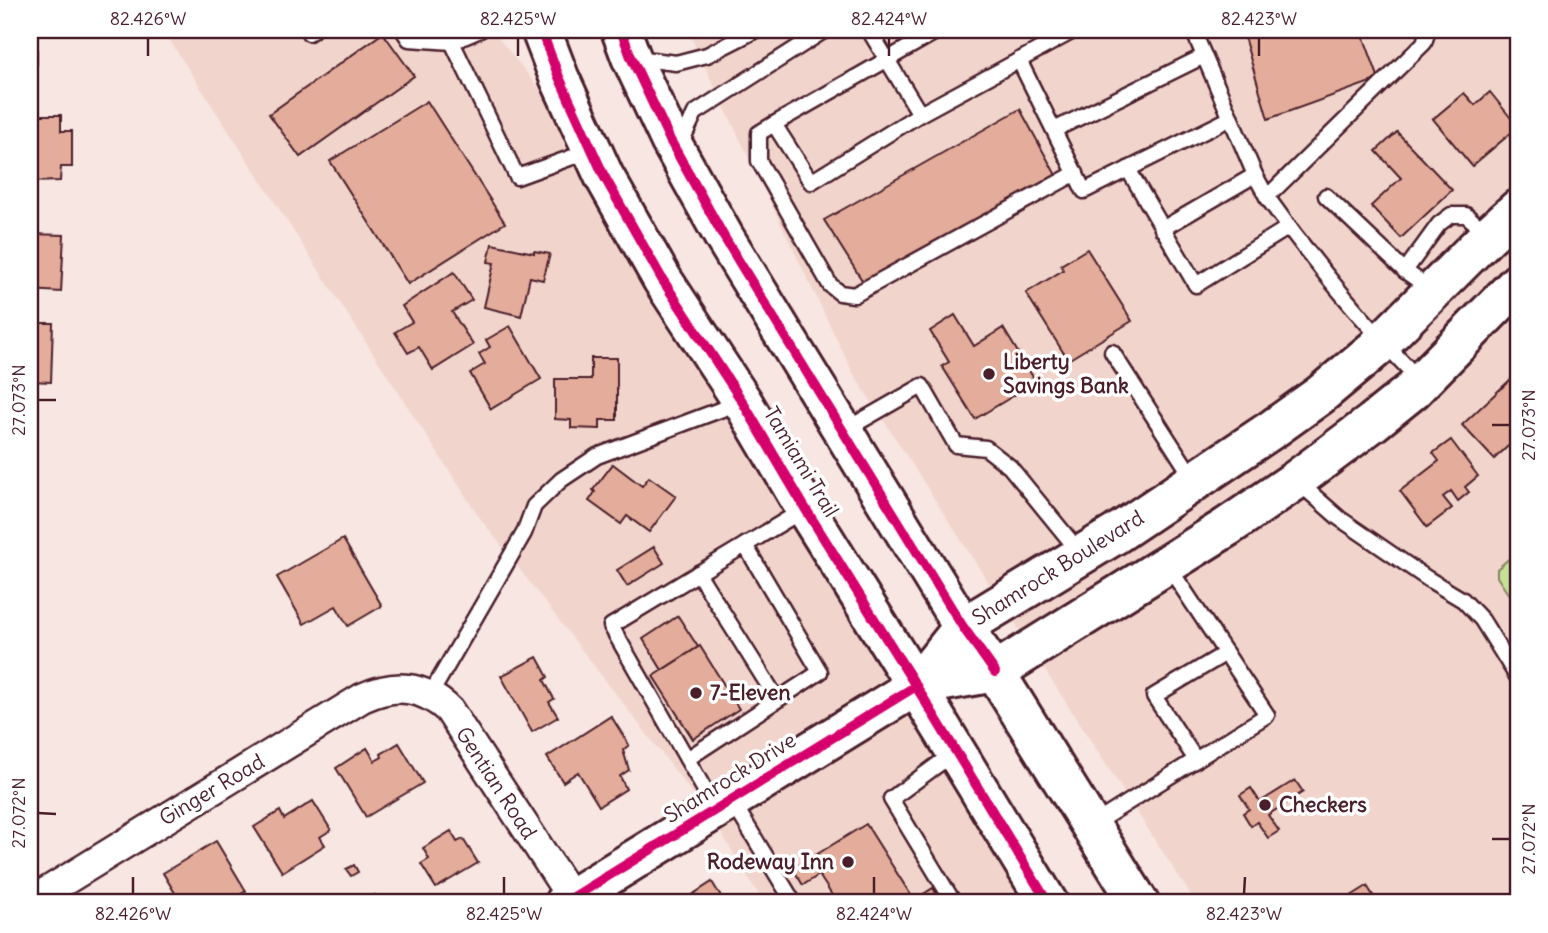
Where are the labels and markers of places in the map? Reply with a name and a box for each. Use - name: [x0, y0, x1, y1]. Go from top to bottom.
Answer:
- place label: Liberty Savings Bank: [1003, 348, 1129, 399]
- marker: Liberty Savings Bank: [981, 366, 997, 382]
- place label: 7-Eleven: [710, 679, 791, 706]
- marker: 7-Eleven: [688, 685, 704, 701]
- place label: Checkers: [1279, 791, 1367, 818]
- marker: Checkers: [1257, 797, 1273, 813]
- place label: Rodeway Inn: [707, 848, 834, 875]
- marker: Rodeway Inn: [840, 854, 856, 870]

